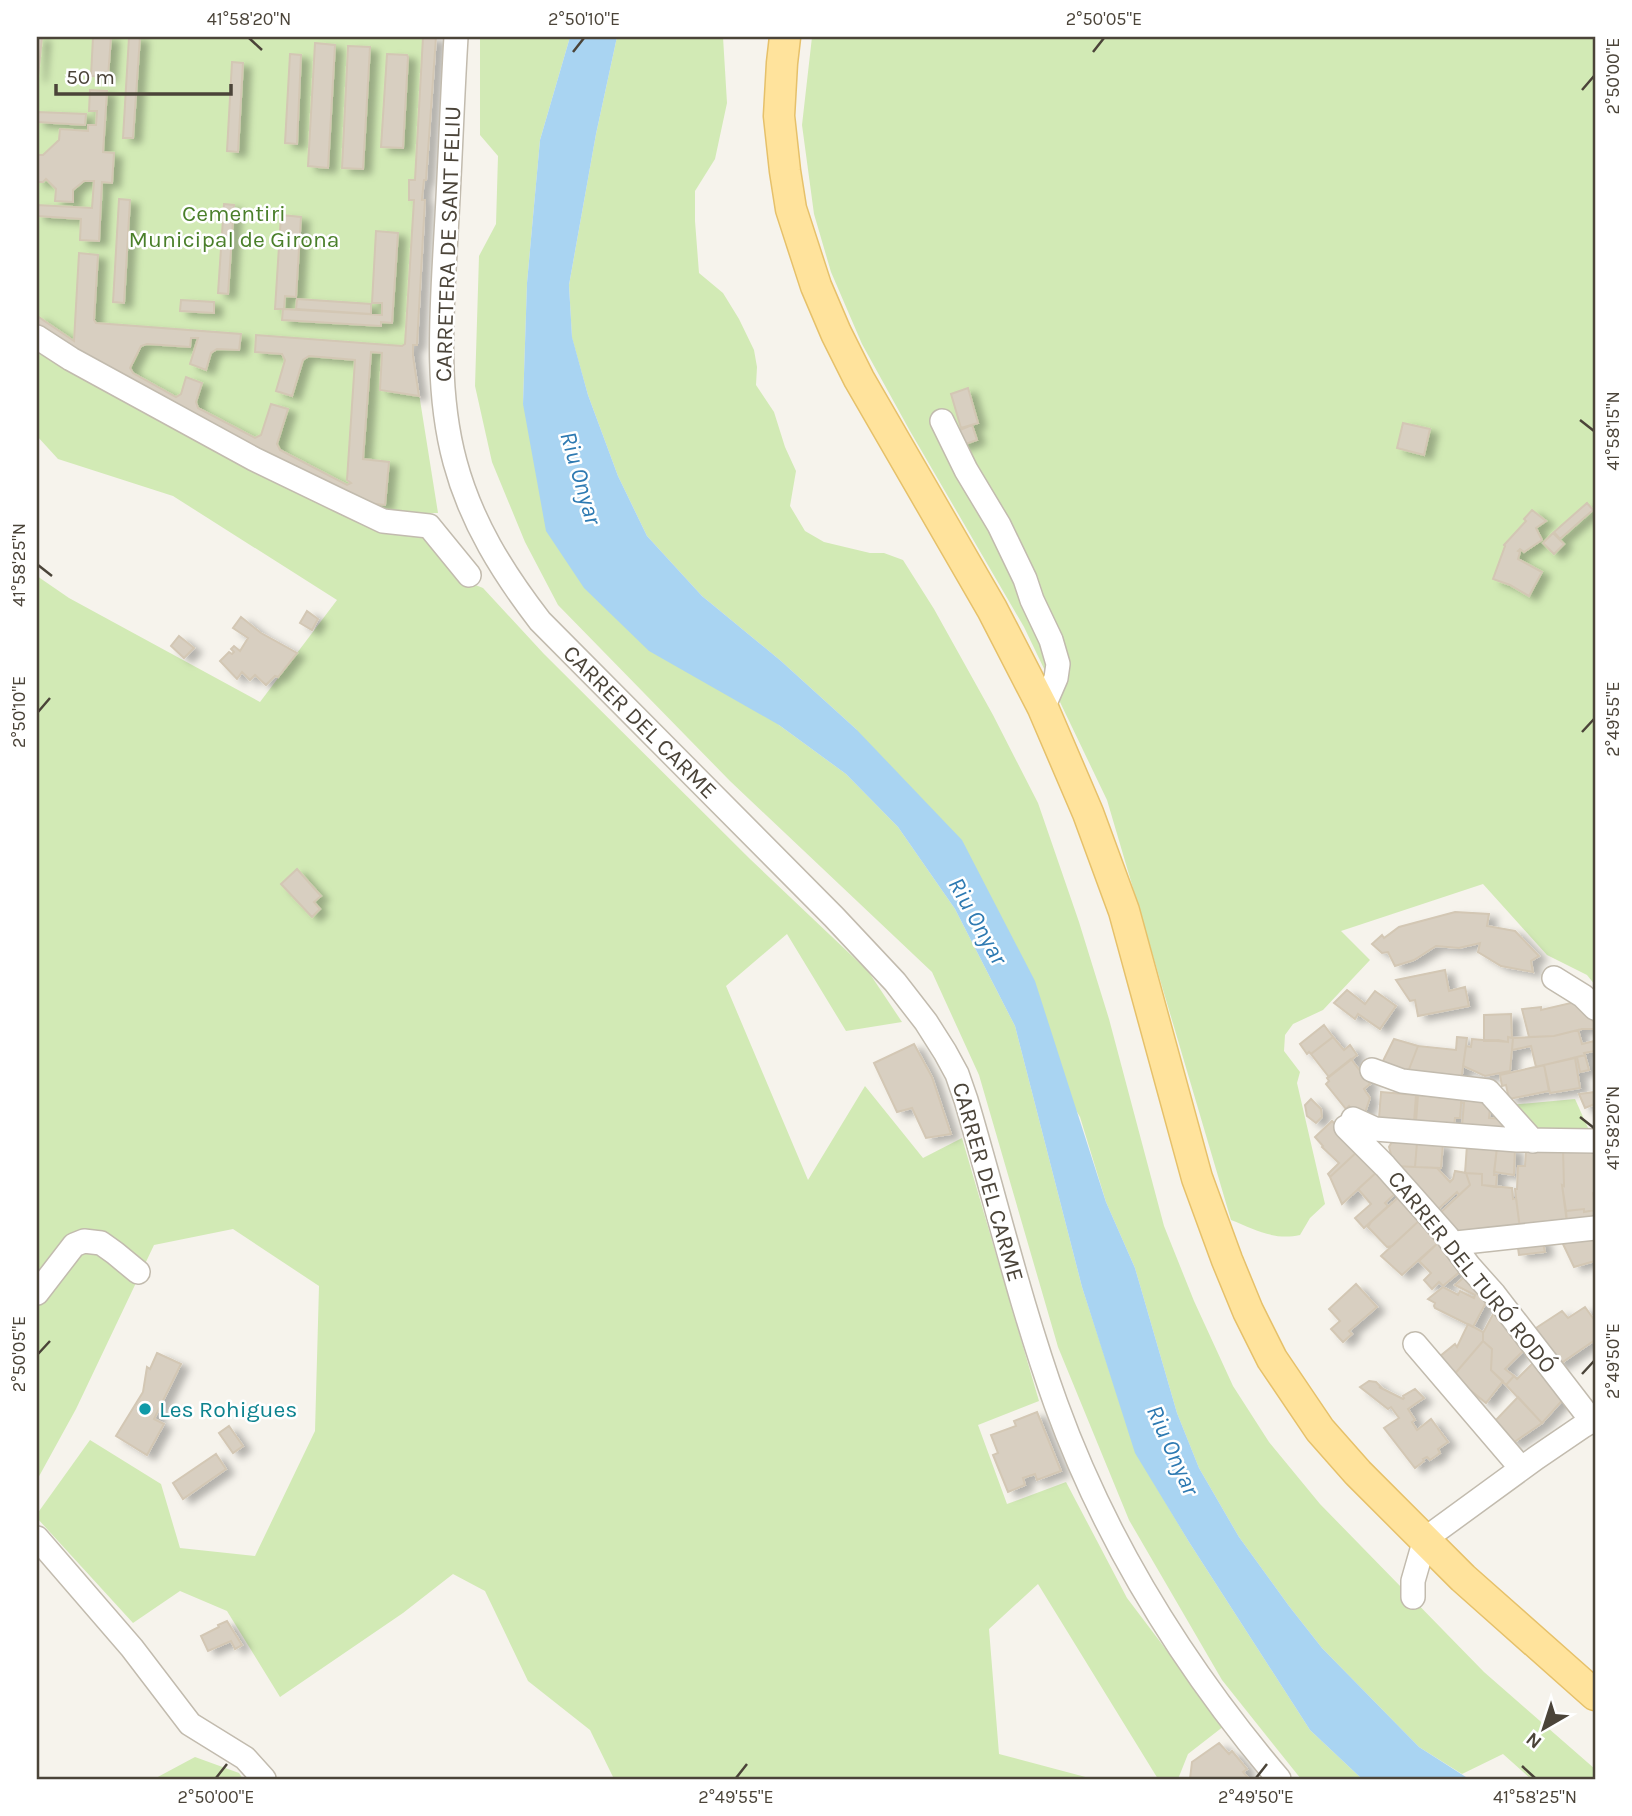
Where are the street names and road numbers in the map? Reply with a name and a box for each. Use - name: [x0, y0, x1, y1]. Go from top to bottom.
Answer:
- street label: CARRETERA DE SANT FELIU: [430, 106, 466, 382]
- street label: CARRER DEL CARME: [558, 640, 722, 804]
- street label: CARRER DEL CARME: [947, 1079, 1029, 1285]
- street label: CARRER DEL TURÓ RODÓ: [1382, 1166, 1562, 1378]

